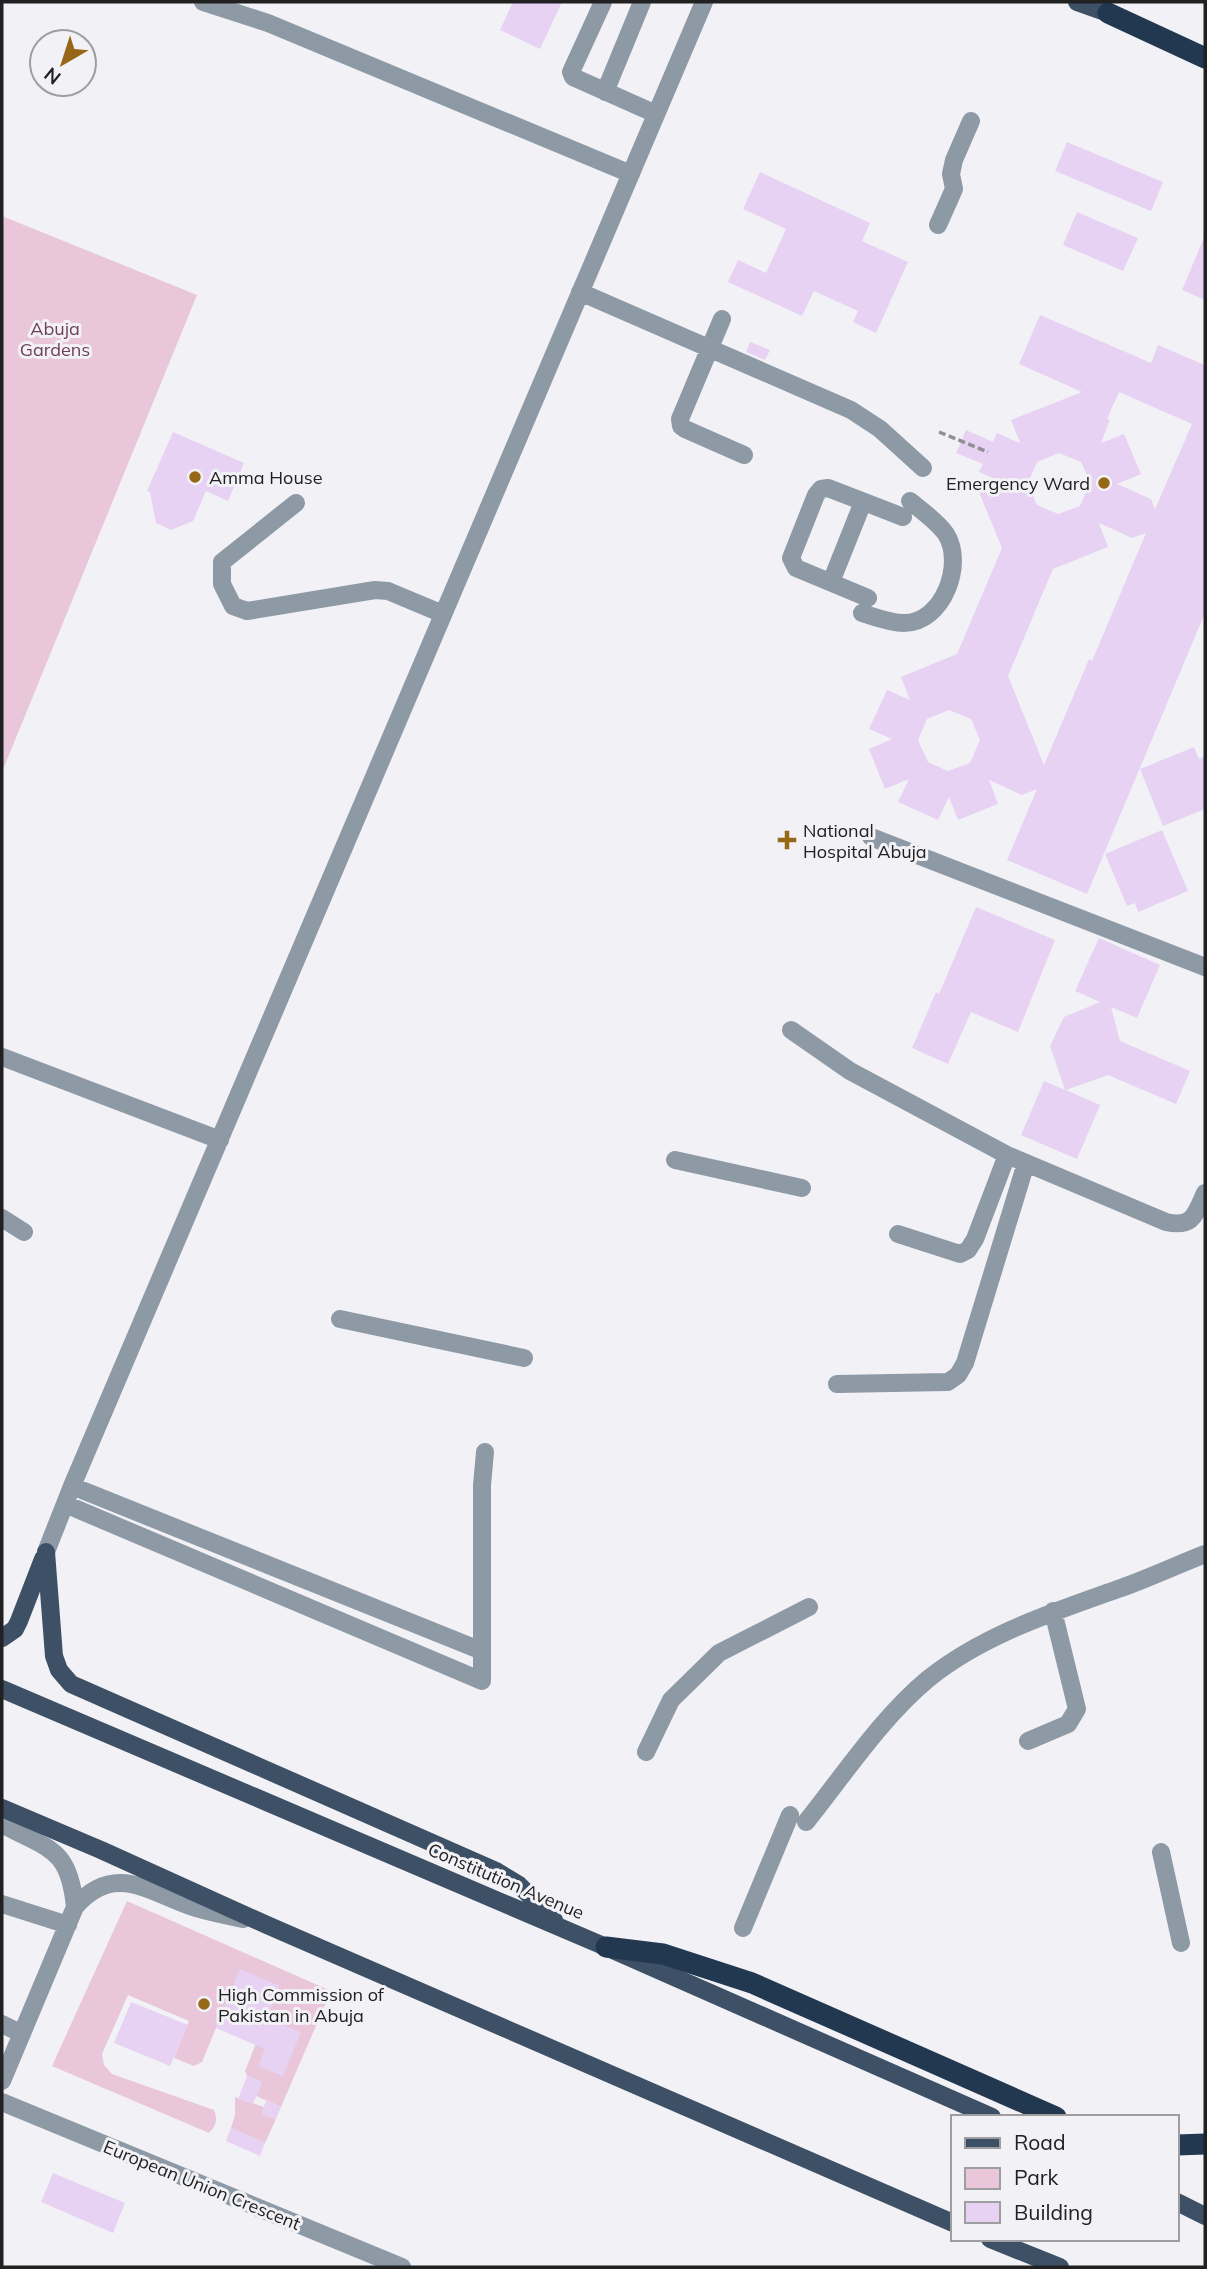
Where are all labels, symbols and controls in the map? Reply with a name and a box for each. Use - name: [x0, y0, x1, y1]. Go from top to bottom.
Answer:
- north arrow: [28, 28, 98, 98]
- text: N: [39, 62, 65, 90]
- park label: Abuja Gardens: [20, 317, 90, 361]
- place label: Amma House: [209, 466, 323, 489]
- marker: Amma House: [187, 469, 203, 485]
- place label: Emergency Ward: [946, 472, 1090, 495]
- marker: Emergency Ward: [1096, 475, 1112, 491]
- place label: National Hospital Abuja: [803, 819, 927, 863]
- marker: National Hospital Abuja: [777, 830, 797, 850]
- street label: Constitution Avenue: [424, 1838, 588, 1924]
- place label: High Commission of Pakistan in Abuja: [218, 1983, 385, 2027]
- marker: High Commission of Pakistan in Abuja: [196, 1996, 212, 2012]
- legend: [951, 2115, 1179, 2241]
- text: Road: [1014, 2129, 1065, 2155]
- street label: European Union Crescent: [100, 2135, 304, 2235]
- text: Park: [1014, 2164, 1058, 2190]
- text: Building: [1014, 2199, 1093, 2225]

